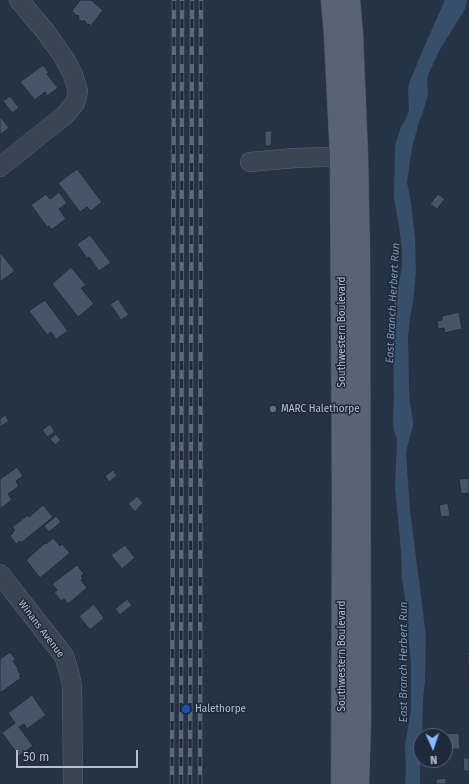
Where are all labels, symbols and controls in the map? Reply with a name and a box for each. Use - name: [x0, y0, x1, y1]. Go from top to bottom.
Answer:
- water label: East Branch Herbert Run: [383, 242, 403, 364]
- street label: Southwestern Boulevard: [336, 277, 348, 387]
- place label: MARC Halethorpe: [281, 403, 360, 415]
- marker: MARC Halethorpe: [268, 404, 278, 414]
- street label: Winans Avenue: [16, 598, 66, 660]
- street label: Southwestern Boulevard: [336, 601, 348, 711]
- water label: East Branch Herbert Run: [397, 602, 411, 722]
- marker: Halethorpe: [180, 703, 192, 715]
- place label: Halethorpe: [195, 703, 246, 715]
- north arrow: [413, 728, 453, 768]
- scale bar: [18, 742, 140, 768]
- text: 50 m: [23, 750, 49, 764]
- text: N: [430, 753, 438, 766]

